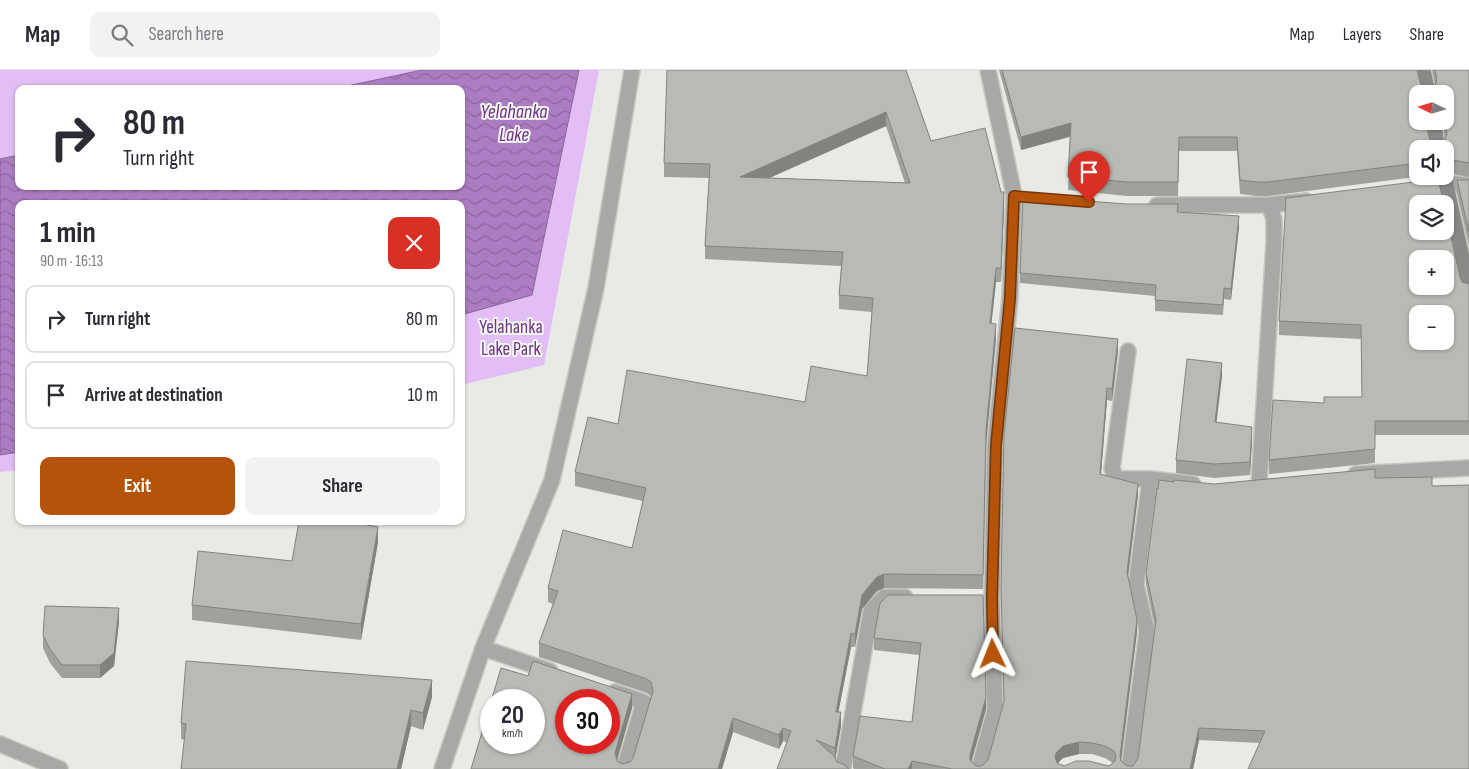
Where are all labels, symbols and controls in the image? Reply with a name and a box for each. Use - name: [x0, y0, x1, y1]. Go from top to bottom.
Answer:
- search box: [90, 12, 440, 57]
- text: Map: [25, 20, 60, 49]
- icon: search: [108, 21, 136, 49]
- text: Search here: [148, 23, 224, 46]
- text: Map: [1290, 24, 1315, 45]
- text: Layers: [1343, 24, 1382, 45]
- text: Share: [1410, 24, 1444, 45]
- north arrow: [1409, 85, 1454, 130]
- map controls: [1409, 85, 1454, 350]
- water label: Yelahanka Lake: [481, 100, 547, 147]
- text: 80 m: [123, 102, 185, 145]
- icon: right: [40, 105, 105, 170]
- button: sound: [1409, 140, 1454, 185]
- text: Turn right: [123, 145, 194, 172]
- pin: [1068, 151, 1110, 202]
- icon: arrive: [1075, 158, 1103, 186]
- button: layers: [1409, 195, 1454, 240]
- text: 1 min: [40, 215, 96, 251]
- button: close: [388, 217, 440, 269]
- button: +: [1409, 250, 1454, 295]
- text: 90 m · 16:13: [40, 252, 103, 271]
- icon: right: [42, 305, 70, 333]
- button: −: [1409, 305, 1454, 350]
- text: Turn right: [85, 308, 150, 331]
- text: 80 m: [406, 308, 438, 331]
- park label: Yelahanka Lake Park: [479, 316, 543, 361]
- icon: arrive: [42, 381, 70, 409]
- text: Arrive at destination: [85, 384, 223, 407]
- text: 10 m: [408, 384, 438, 407]
- button: Exit: [40, 457, 235, 515]
- button: Share: [245, 457, 440, 515]
- position arrow: [966, 627, 1018, 679]
- speed limit sign: 30: [555, 689, 620, 754]
- text: 20: [501, 700, 524, 731]
- text: km/h: [502, 726, 523, 741]

